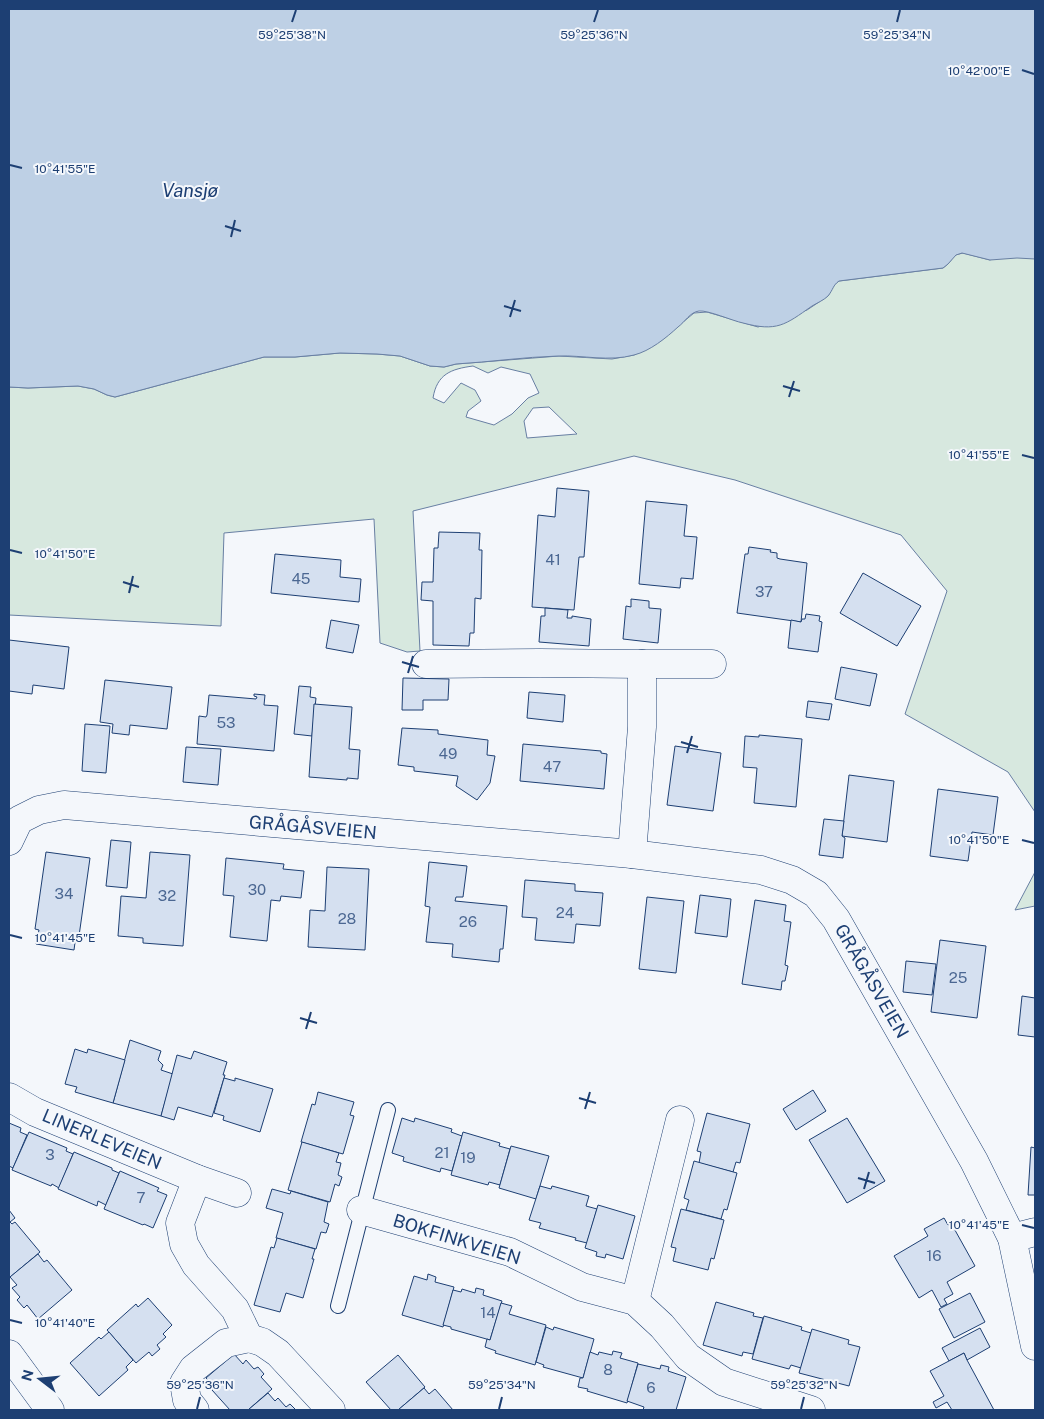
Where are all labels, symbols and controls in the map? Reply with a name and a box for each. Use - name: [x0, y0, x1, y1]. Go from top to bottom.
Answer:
- text: 59°25'38"N: [258, 28, 326, 42]
- text: 59°25'36"N: [560, 28, 628, 42]
- text: 59°25'34"N: [863, 28, 931, 42]
- text: 10°42'00"E: [948, 64, 1010, 78]
- text: 10°41'55"E: [34, 162, 96, 176]
- water label: Vansjø: [162, 179, 219, 201]
- text: 10°41'55"E: [948, 448, 1010, 462]
- text: 10°41'50"E: [35, 547, 95, 561]
- house number: 41: [545, 551, 561, 568]
- house number: 45: [292, 570, 310, 587]
- house number: 37: [755, 583, 773, 600]
- house number: 53: [216, 714, 236, 731]
- house number: 49: [439, 745, 457, 762]
- house number: 47: [543, 758, 561, 775]
- street label: GRÅGÅSVEIEN: [248, 809, 378, 843]
- text: 10°41'50"E: [949, 833, 1009, 847]
- house number: 30: [248, 881, 266, 898]
- house number: 34: [55, 885, 73, 902]
- house number: 32: [158, 887, 176, 904]
- house number: 24: [556, 904, 574, 921]
- house number: 28: [338, 910, 356, 927]
- house number: 26: [459, 913, 477, 930]
- street label: GRÅGÅSVEIEN: [831, 919, 915, 1042]
- text: 10°41'45"E: [35, 931, 95, 945]
- house number: 25: [949, 969, 967, 986]
- street label: LINERLEVEIEN: [39, 1104, 165, 1174]
- house number: 21: [434, 1144, 450, 1161]
- house number: 3: [45, 1146, 55, 1163]
- house number: 19: [460, 1149, 476, 1166]
- house number: 7: [136, 1189, 146, 1206]
- street label: BOKFINKVEIEN: [390, 1210, 524, 1268]
- text: 10°41'45"E: [949, 1218, 1009, 1232]
- house number: 16: [926, 1247, 942, 1264]
- house number: 14: [480, 1304, 496, 1321]
- text: 10°41'40"E: [35, 1316, 95, 1330]
- north arrow: [15, 1354, 65, 1404]
- house number: 8: [603, 1361, 613, 1378]
- text: N: [18, 1368, 37, 1383]
- text: 59°25'36"N: [166, 1378, 234, 1392]
- text: 59°25'34"N: [468, 1378, 536, 1392]
- text: 59°25'32"N: [770, 1378, 838, 1392]
- house number: 6: [646, 1379, 656, 1396]

